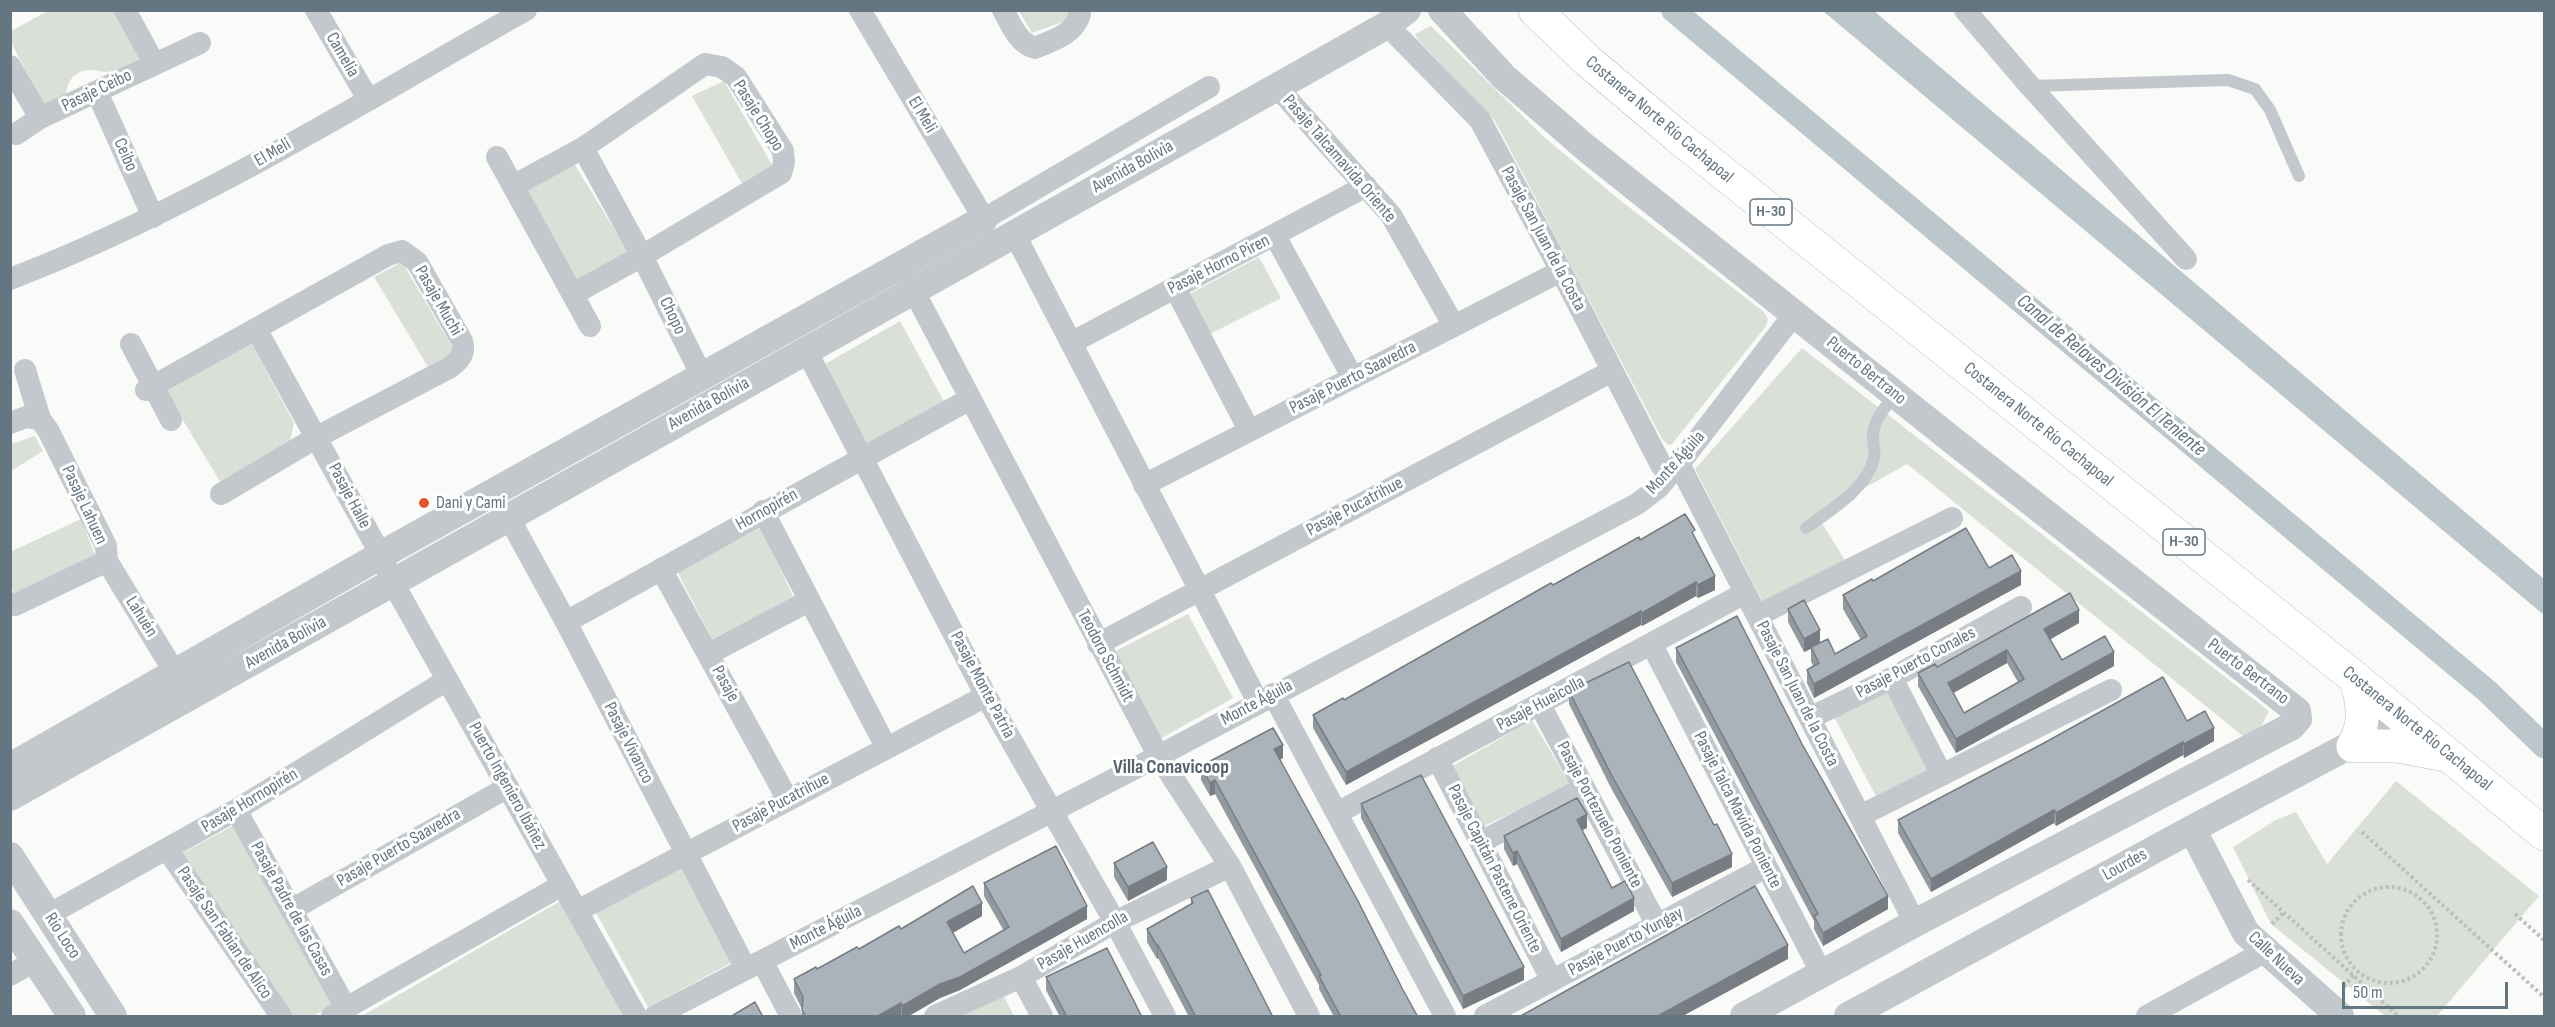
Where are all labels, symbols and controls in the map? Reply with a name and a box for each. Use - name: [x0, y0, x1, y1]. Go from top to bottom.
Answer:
- street label: Camelia: [321, 29, 363, 81]
- street label: Costanera Norte Río Cachapoal: [1581, 52, 1737, 188]
- street label: Pasaje Ceibo: [59, 65, 135, 117]
- street label: Pasaje Chopo: [728, 76, 788, 156]
- street label: Pasaje Talcamavida Oriente: [1278, 91, 1400, 227]
- street label: El Meli: [903, 93, 941, 137]
- street label: El Meli: [251, 134, 295, 172]
- street label: Ceibo: [108, 135, 142, 175]
- street label: Avenida Bolivia: [1089, 136, 1177, 198]
- street label: Pasaje San Juan de la Costa: [1496, 163, 1590, 315]
- road number: H-30: [1750, 199, 1792, 225]
- street label: Pasaje Horno Piren: [1164, 230, 1274, 300]
- street label: Pasaje Muchi: [409, 262, 467, 340]
- water label: Canal de Relaves División El Teniente: [2012, 290, 2210, 462]
- street label: Chopo: [654, 294, 690, 338]
- street label: Puerto Bertrano: [1822, 332, 1910, 410]
- street label: Pasaje Puerto Saavedra: [1286, 337, 1420, 419]
- street label: Costanera Norte Río Cachapoal: [1959, 358, 2117, 492]
- street label: Avenida Bolivia: [665, 373, 753, 435]
- street label: Monte Águila: [1642, 427, 1710, 499]
- street label: Pasaje Halle: [323, 460, 375, 532]
- street label: Pasaje Lahuen: [56, 462, 112, 548]
- street label: Pasaje Pucatrihue: [1303, 472, 1407, 542]
- street label: Hornopirén: [732, 484, 802, 536]
- place label: Dani y Cami: [436, 492, 506, 514]
- marker: Dani y Cami: [417, 496, 431, 510]
- road number: H-30: [2163, 529, 2205, 555]
- street label: Lahuén: [120, 593, 162, 641]
- street label: Teodoro Schmidt: [1072, 606, 1138, 706]
- street label: Avenida Bolivia: [242, 612, 330, 674]
- street label: Pasaje San Juan de la Costa: [1751, 618, 1843, 770]
- street label: Pasaje Puerto Conales: [1853, 622, 1979, 704]
- street label: Pasaje Monte Patria: [945, 628, 1019, 742]
- street label: Puerto Bertrano: [2203, 634, 2293, 710]
- street label: Pasaje: [706, 662, 744, 706]
- street label: Costanera Norte Río Cachapoal: [2338, 662, 2496, 796]
- street label: Pasaje Hueicolla: [1493, 672, 1589, 736]
- street label: Monte Águila: [1218, 675, 1296, 731]
- street label: Pasaje Vivanco: [598, 699, 658, 787]
- street label: Puerto Ingeniero Ibáñez: [463, 719, 551, 853]
- street label: Pasaje Talca Mavida Poniente: [1688, 728, 1786, 892]
- street label: Pasaje Portezuelo Poniente: [1551, 738, 1647, 892]
- district label: Villa Conavicoop: [1113, 756, 1229, 780]
- street label: Pasaje Hornopirén: [198, 764, 302, 838]
- street label: Pasaje Pucatrihue: [729, 768, 833, 838]
- street label: Pasaje Capitán Pastene Oriente: [1442, 781, 1546, 957]
- street label: Pasaje Puerto Saavedra: [333, 804, 465, 892]
- street label: Pasaje Padre de las Casas: [245, 838, 337, 980]
- street label: Lourdes: [2099, 844, 2151, 886]
- street label: Pasaje San Fabian de Alico: [172, 863, 276, 1003]
- street label: Monte Águila: [786, 901, 866, 955]
- street label: Pasaje Puerto Yungay: [1565, 903, 1687, 981]
- street label: Pasaje Huencolla: [1034, 906, 1132, 976]
- street label: Río Loco: [39, 909, 85, 963]
- street label: Calle Nueva: [2243, 927, 2309, 991]
- scale bar: [2345, 970, 2512, 1008]
- text: 50 m: [2353, 982, 2383, 1003]

